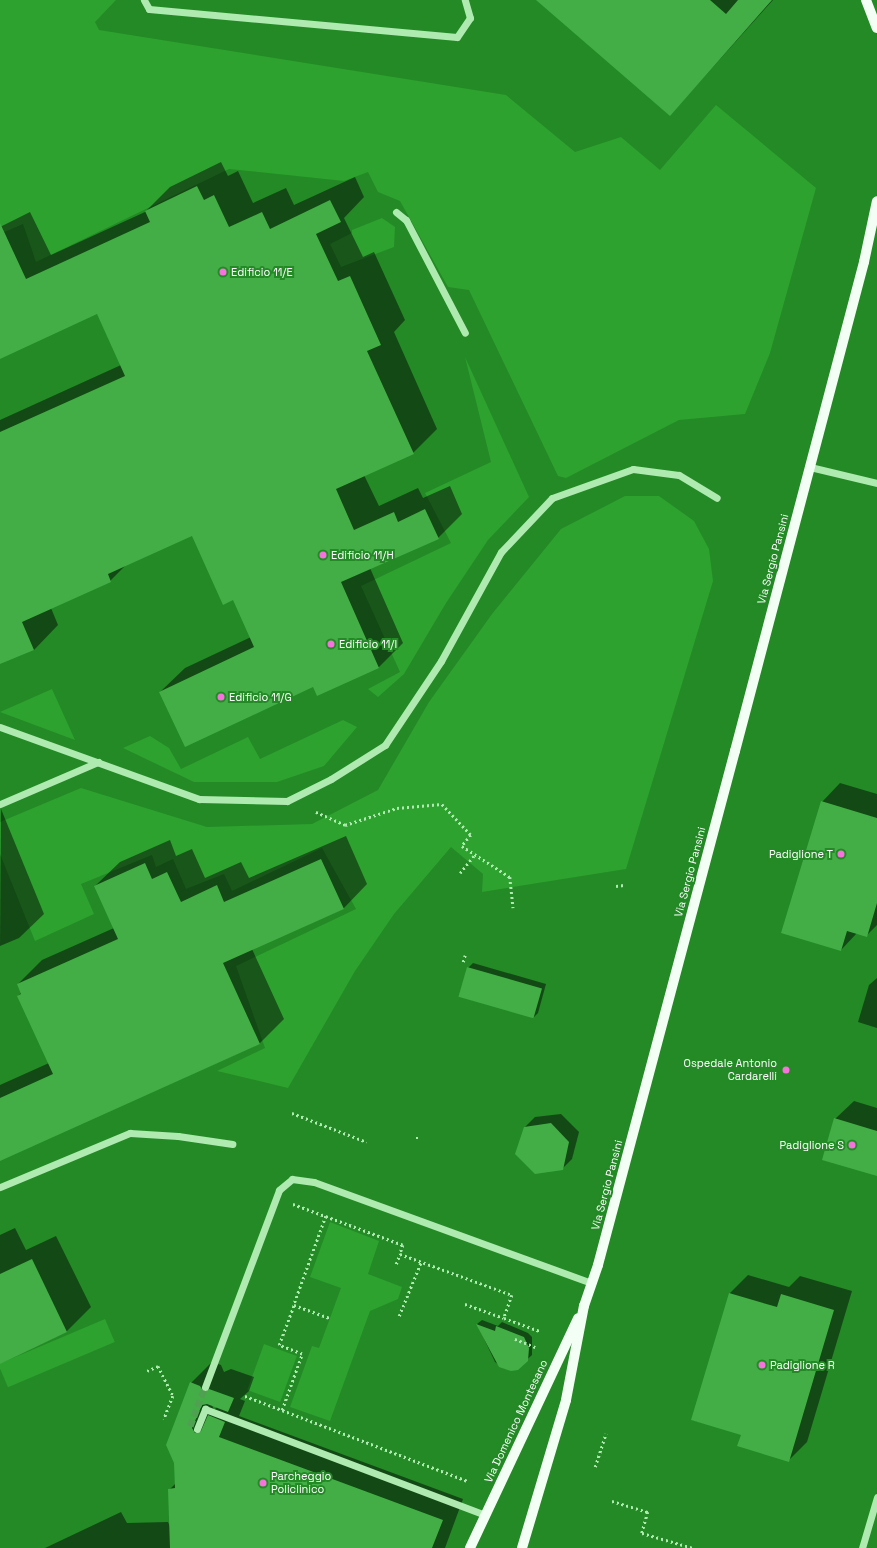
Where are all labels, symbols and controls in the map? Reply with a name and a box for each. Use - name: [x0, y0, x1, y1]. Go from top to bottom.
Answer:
- place label: Edificio 11/E: [231, 265, 293, 279]
- marker: Edificio 11/E: [218, 267, 228, 277]
- street label: Via Sergio Pansini: [755, 513, 791, 605]
- place label: Edificio 11/H: [331, 548, 394, 562]
- marker: Edificio 11/H: [318, 550, 328, 560]
- place label: Edificio 11/I: [339, 637, 397, 651]
- marker: Edificio 11/I: [326, 639, 336, 649]
- place label: Edificio 11/G: [229, 690, 292, 704]
- marker: Edificio 11/G: [216, 692, 226, 702]
- street label: Via Sergio Pansini: [672, 826, 708, 918]
- place label: Padiglione T: [769, 847, 833, 861]
- marker: Padiglione T: [836, 849, 846, 859]
- place label: Ospedale Antonio Cardarelli: [683, 1057, 777, 1083]
- marker: Ospedale Antonio Cardarelli: [780, 1064, 792, 1076]
- place label: Padiglione S: [779, 1138, 844, 1152]
- street label: Via Sergio Pansini: [589, 1139, 625, 1231]
- marker: Padiglione S: [847, 1140, 857, 1150]
- street label: Via Domenico Montesano: [482, 1357, 550, 1485]
- place label: Padiglione R: [770, 1358, 835, 1372]
- marker: Padiglione R: [757, 1360, 767, 1370]
- place label: Parcheggio Policlinico: [271, 1470, 331, 1496]
- marker: Parcheggio Policlinico: [258, 1478, 268, 1488]

